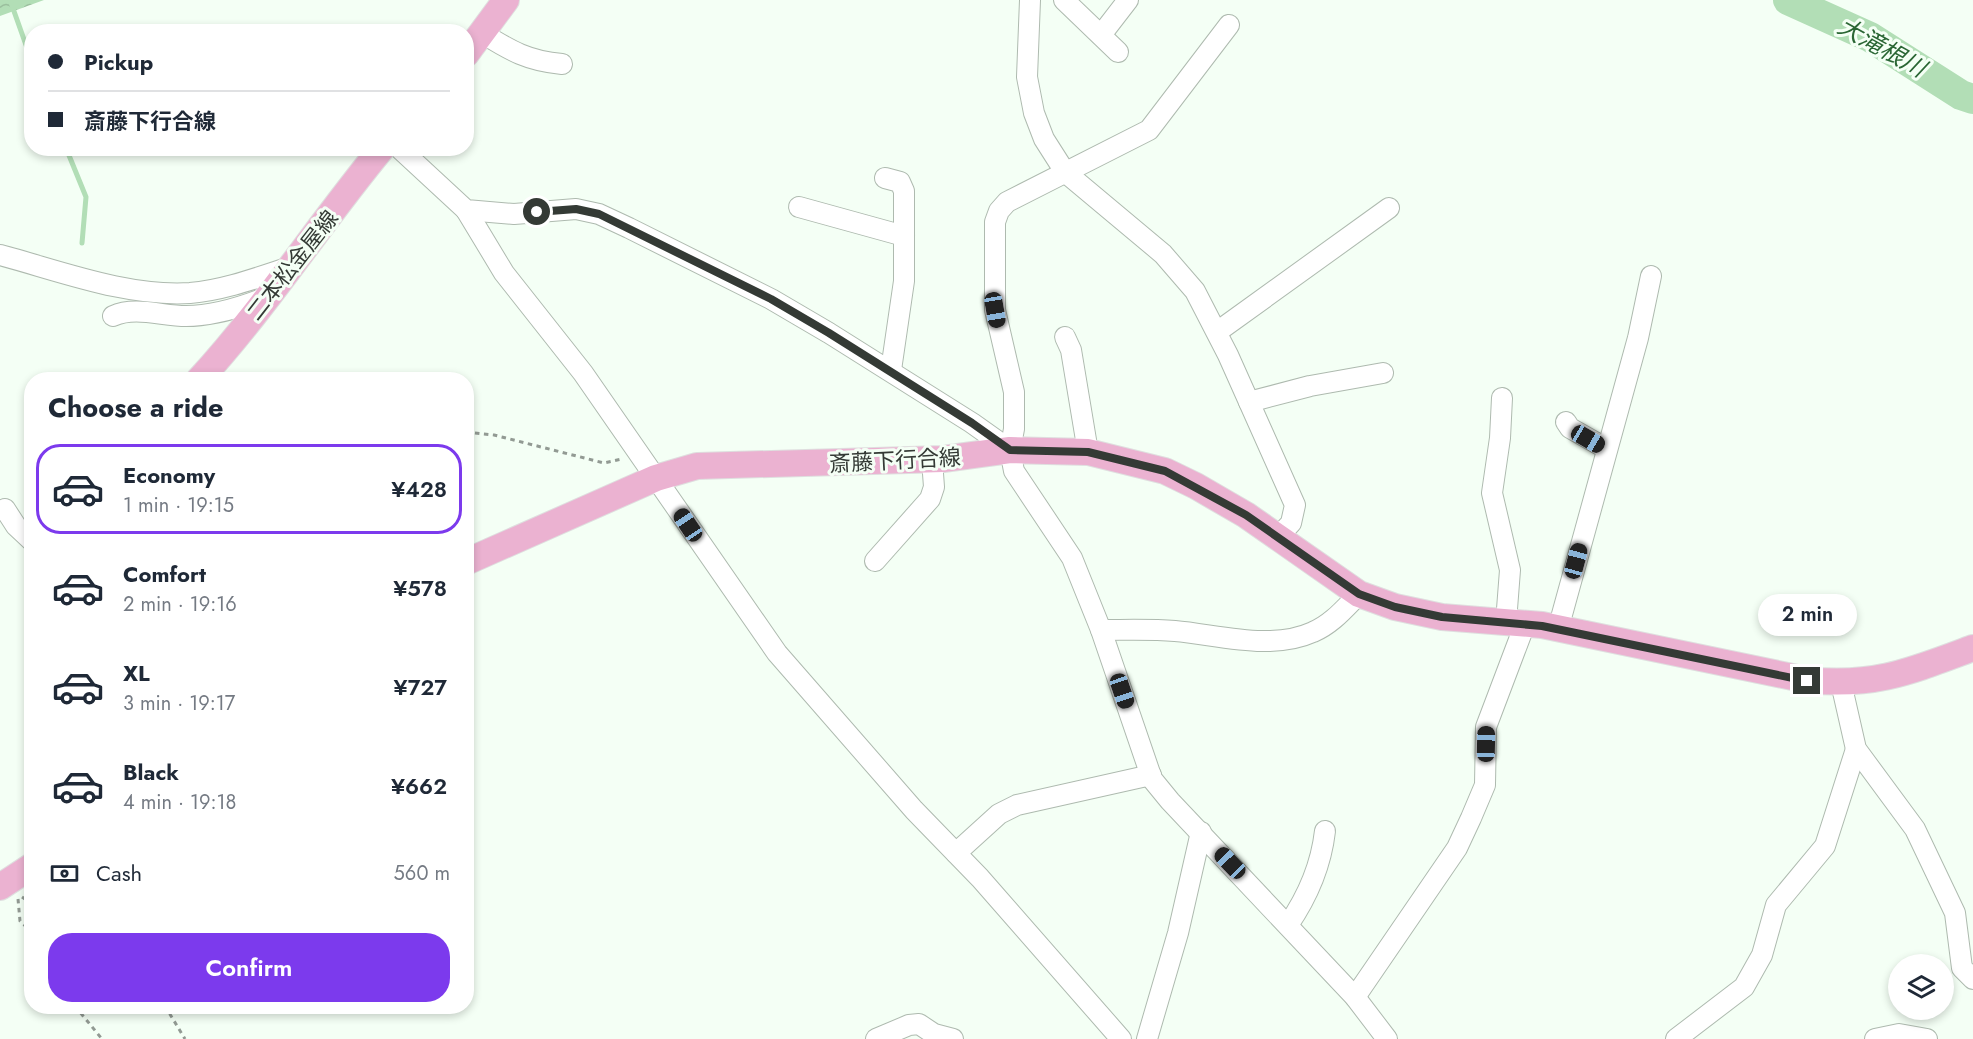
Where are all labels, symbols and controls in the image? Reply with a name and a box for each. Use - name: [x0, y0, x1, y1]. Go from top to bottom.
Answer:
- water label: 大滝根川: [1832, 8, 1935, 87]
- text: Pickup: [84, 46, 153, 78]
- text: 斎藤下行合線: [84, 105, 216, 137]
- route start: [523, 198, 550, 225]
- street label: 二本松金屋線: [239, 203, 345, 327]
- car: [983, 291, 1007, 329]
- text: Choose a ride: [48, 388, 223, 427]
- car: [1568, 422, 1608, 456]
- street label: 斎藤下行合線: [828, 441, 962, 479]
- text: Economy: [123, 459, 215, 491]
- icon: car: [51, 462, 105, 516]
- text: ¥428: [391, 473, 447, 505]
- text: 1 min · 19:15: [123, 491, 234, 520]
- car: [670, 505, 706, 545]
- car: [1563, 541, 1589, 581]
- text: Comfort: [123, 558, 206, 590]
- icon: car: [51, 561, 105, 615]
- text: ¥578: [393, 572, 447, 604]
- text: 2 min · 19:16: [123, 590, 237, 619]
- callout: 2 min: [1758, 594, 1856, 636]
- text: 2 min: [1782, 600, 1833, 629]
- text: XL: [123, 657, 150, 689]
- icon: car: [51, 660, 105, 714]
- route end: [1793, 667, 1820, 694]
- text: ¥727: [394, 671, 447, 703]
- car: [1108, 671, 1136, 711]
- text: 3 min · 19:17: [123, 689, 235, 718]
- car: [1477, 726, 1495, 762]
- text: Black: [123, 756, 179, 788]
- icon: car: [51, 759, 105, 813]
- text: ¥662: [391, 770, 447, 802]
- text: 4 min · 19:18: [123, 788, 236, 817]
- car: [1211, 844, 1249, 882]
- icon: cash: [48, 857, 81, 890]
- text: Cash: [96, 857, 142, 889]
- text: 560 m: [394, 859, 450, 888]
- button: Confirm: [48, 933, 450, 1002]
- map controls: [1888, 954, 1954, 1020]
- button: layers: [1888, 954, 1954, 1020]

